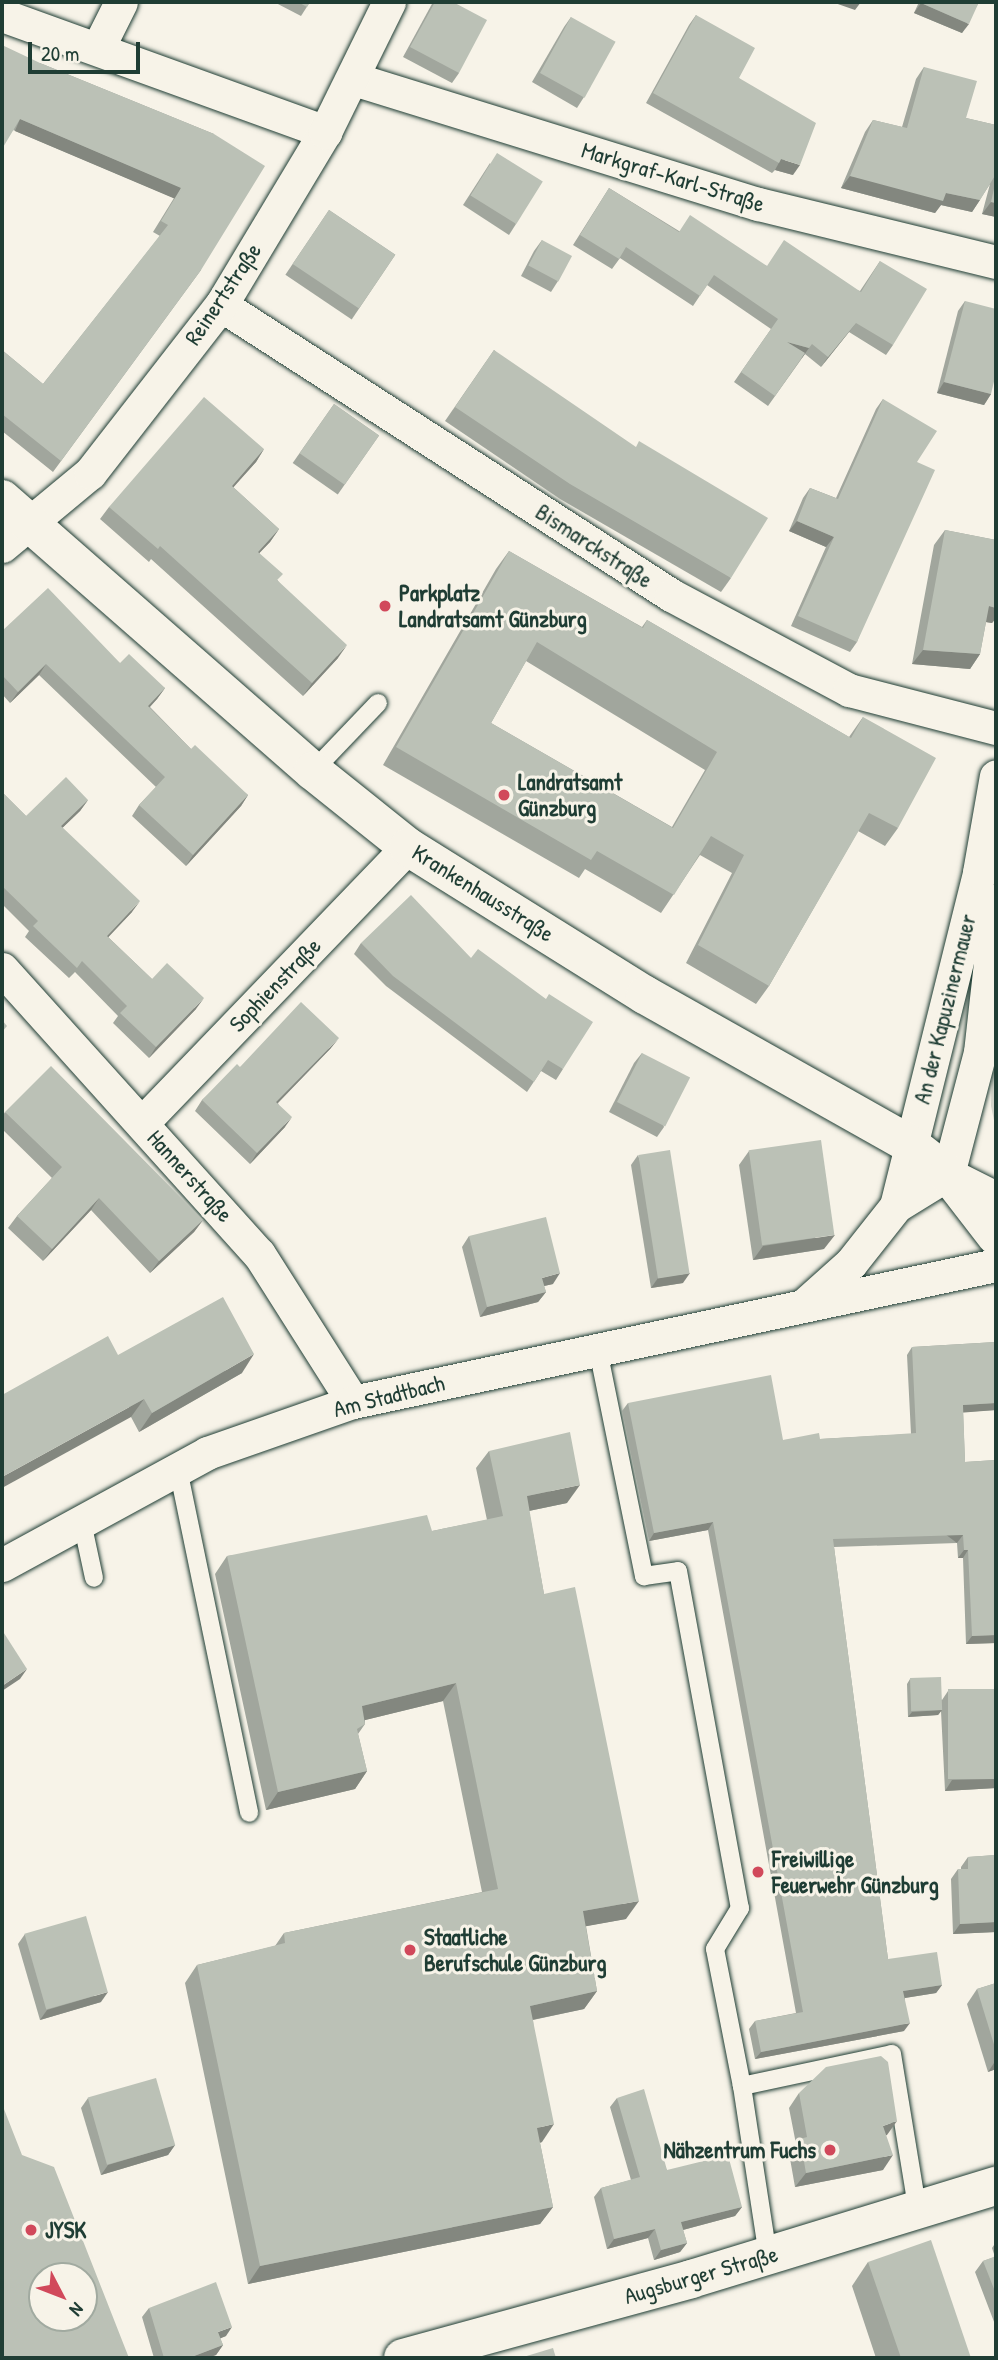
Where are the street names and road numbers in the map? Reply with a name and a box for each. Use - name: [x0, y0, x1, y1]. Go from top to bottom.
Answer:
- street label: Markgraf-Karl-Straße: [578, 136, 768, 218]
- street label: Reinertstraße: [179, 238, 267, 350]
- street label: Bismarckstraße: [530, 498, 658, 594]
- street label: Krankenhausstraße: [407, 838, 559, 948]
- street label: An der Kapuzinermauer: [908, 911, 982, 1107]
- street label: Sophienstraße: [223, 932, 327, 1038]
- street label: Hannerstraße: [141, 1124, 239, 1228]
- street label: Am Stadtbach: [331, 1369, 447, 1423]
- street label: Augsburger Straße: [621, 2240, 781, 2310]

